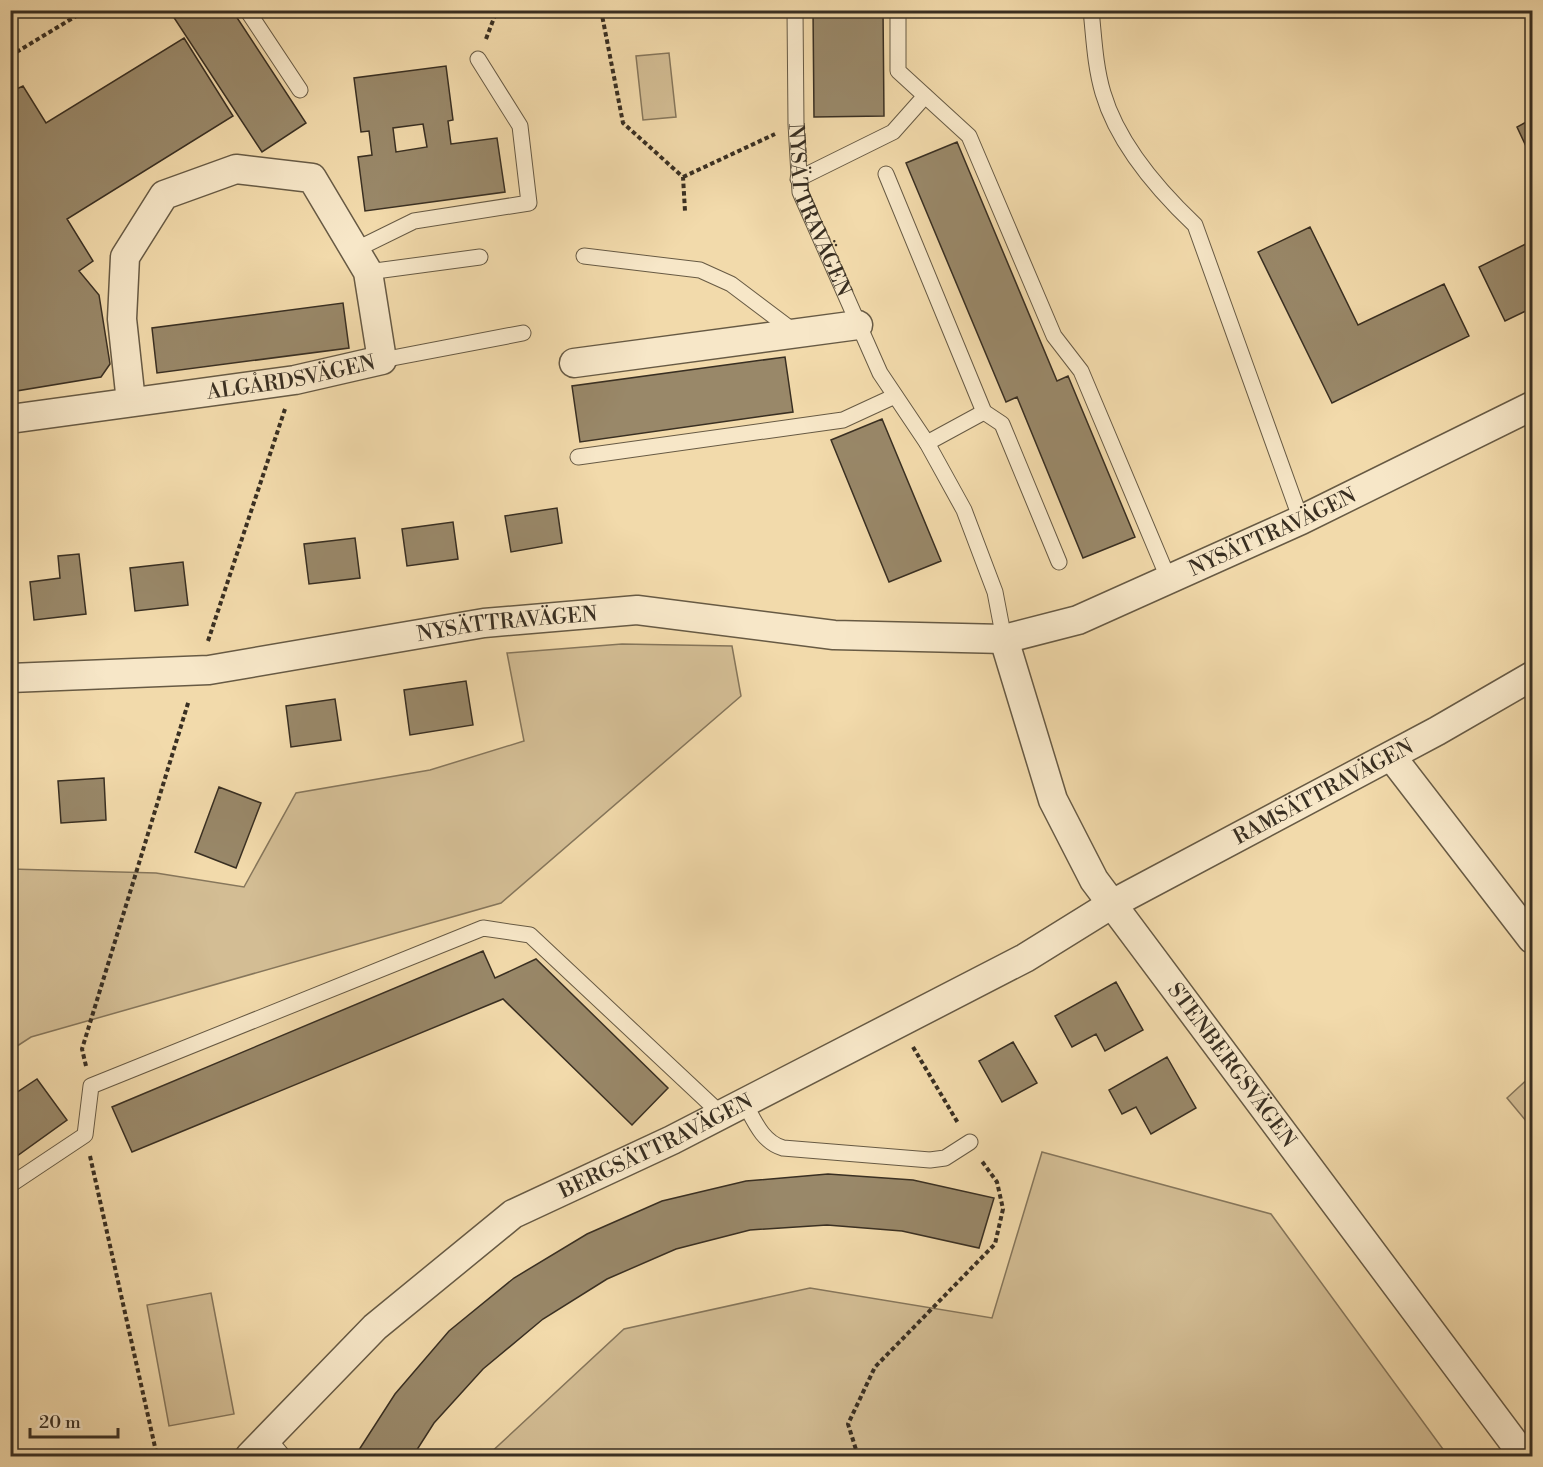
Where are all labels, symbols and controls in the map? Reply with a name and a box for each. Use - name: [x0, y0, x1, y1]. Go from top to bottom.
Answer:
- street label: NYSÄTTRAVÄGEN: [782, 123, 857, 301]
- street label: ALGÅRDSVÄGEN: [204, 350, 378, 406]
- street label: NYSÄTTRAVÄGEN: [1185, 483, 1361, 583]
- street label: NYSÄTTRAVÄGEN: [415, 601, 599, 648]
- street label: RAMSÄTTRAVÄGEN: [1229, 734, 1418, 851]
- street label: STENBERGSVÄGEN: [1161, 978, 1301, 1153]
- street label: BERGSÄTTRAVÄGEN: [554, 1089, 758, 1205]
- scale bar: [30, 1401, 118, 1439]
- text: 20 m: [39, 1411, 81, 1434]

